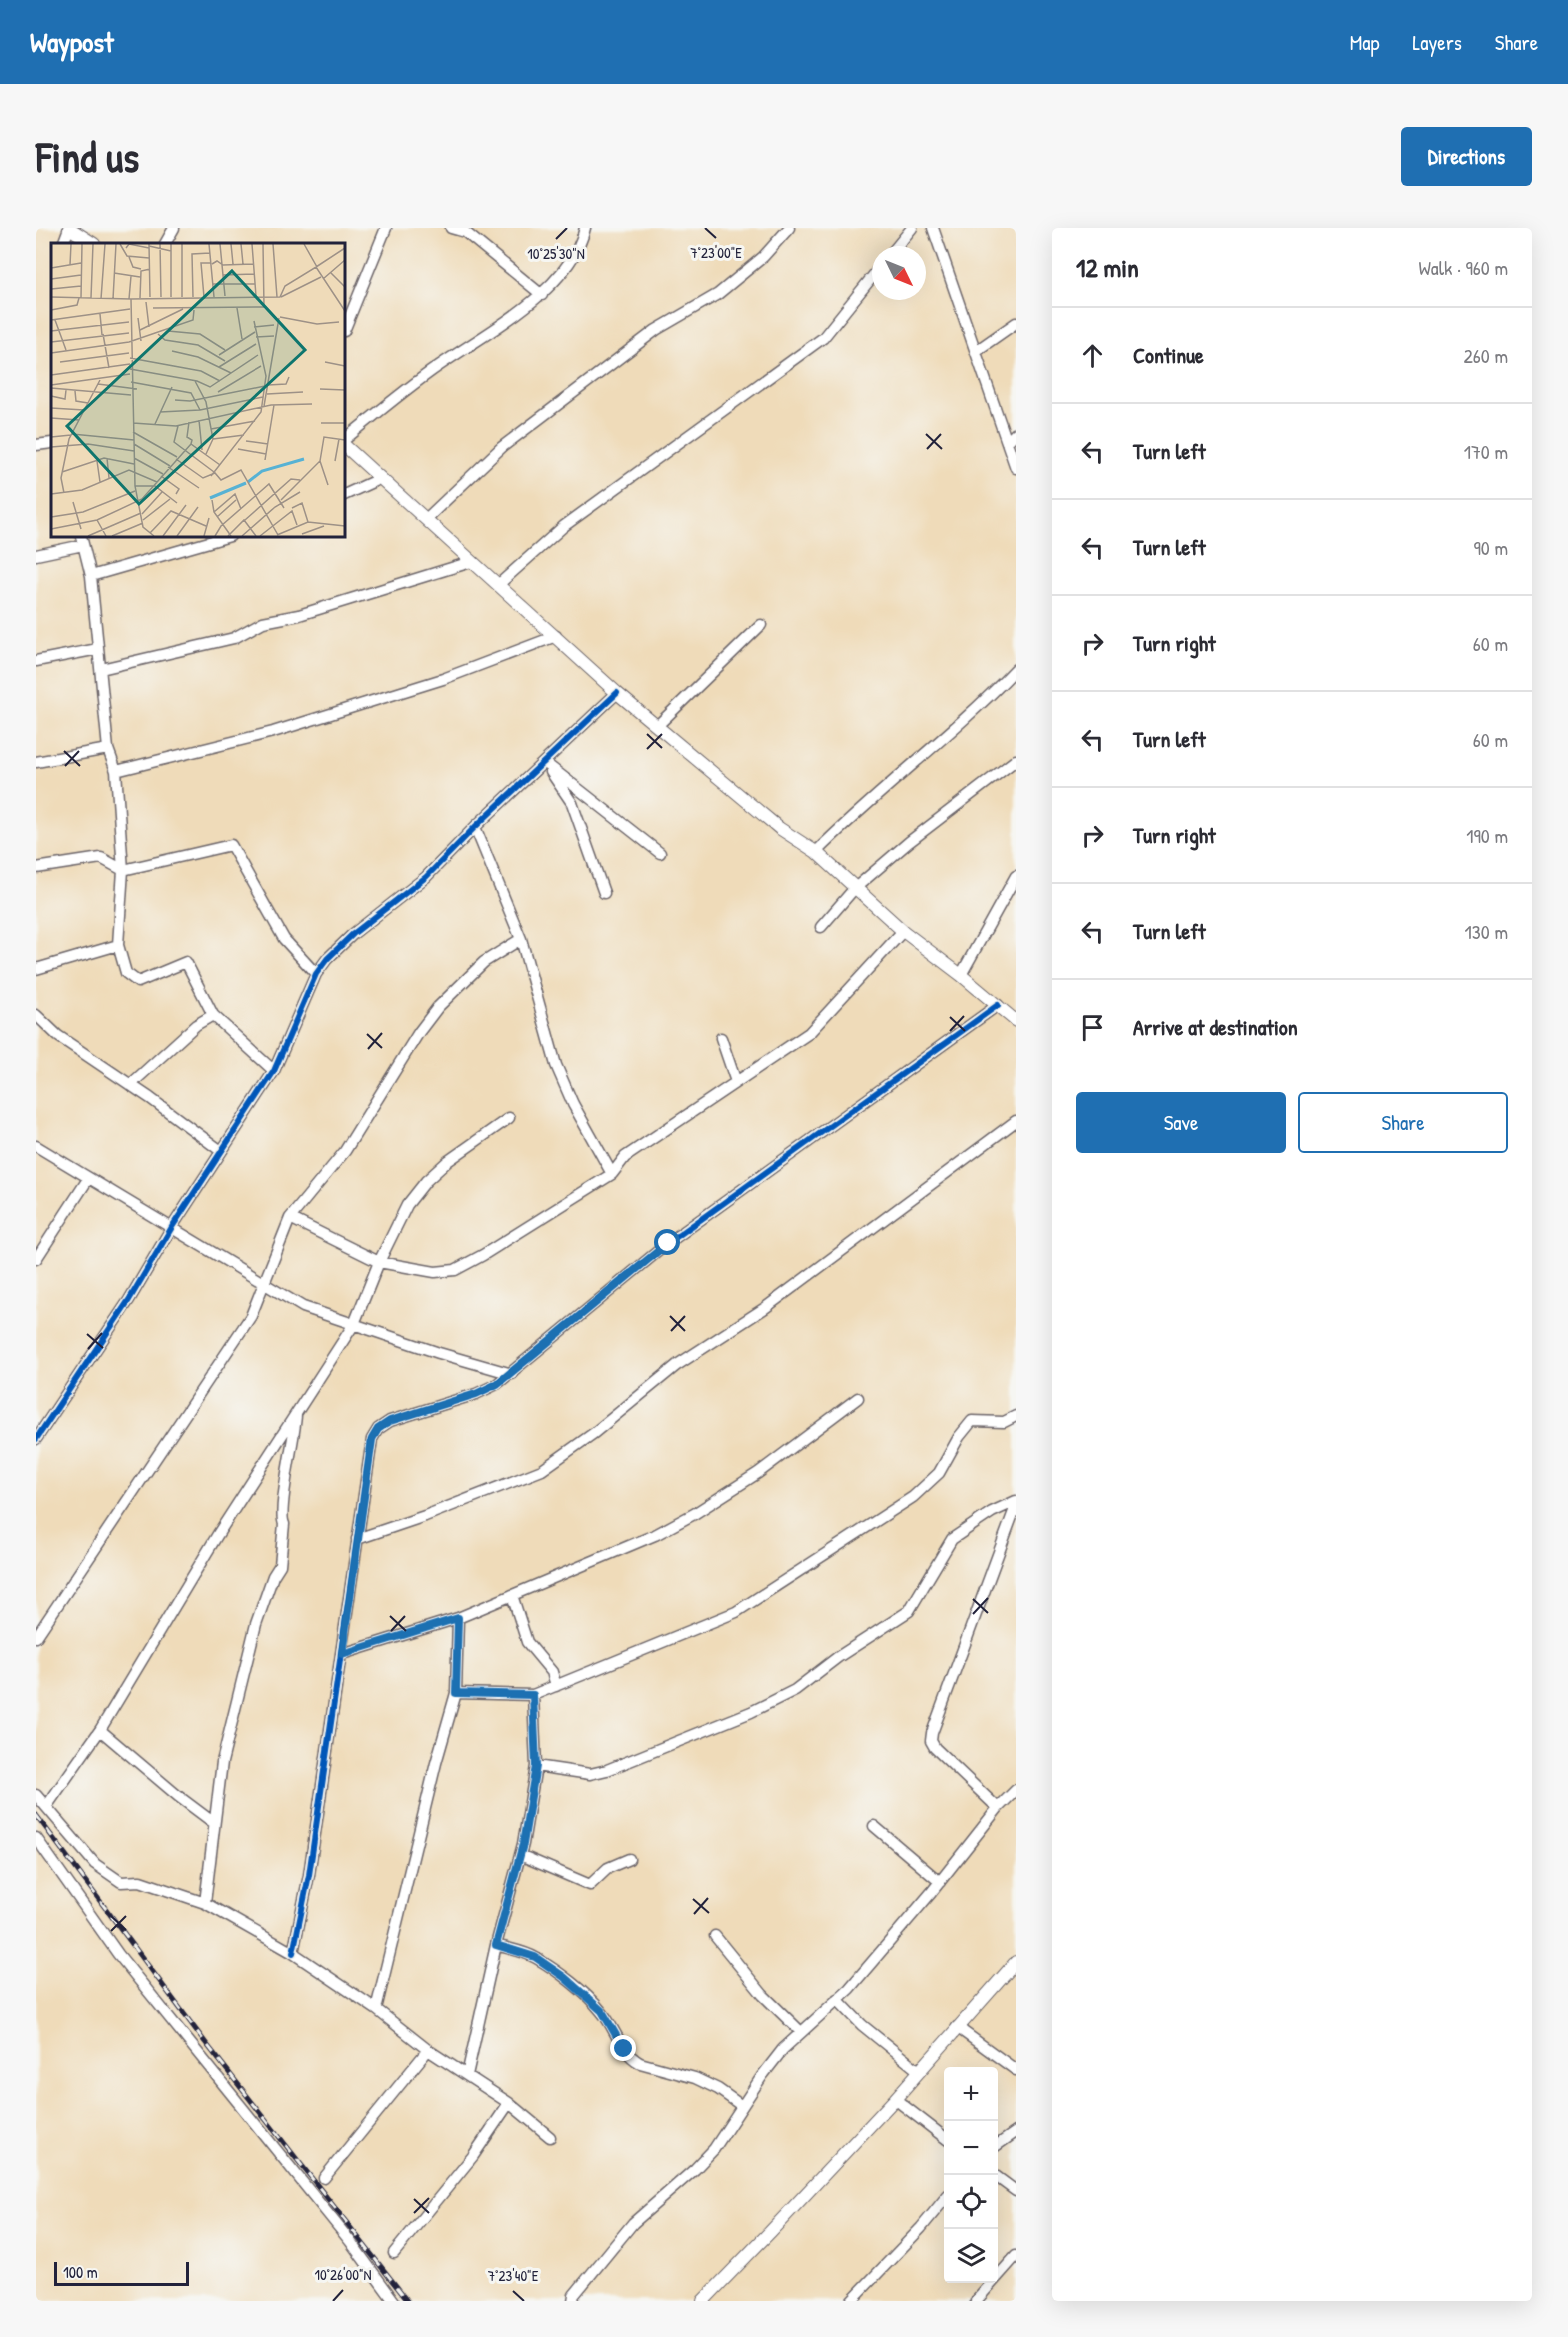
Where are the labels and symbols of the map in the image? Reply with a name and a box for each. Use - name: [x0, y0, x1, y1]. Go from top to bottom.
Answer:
- text: 7°23'00"E: [690, 242, 742, 263]
- inset map: [51, 243, 345, 537]
- text: 10°25'30"N: [527, 243, 585, 264]
- north arrow: [872, 246, 926, 300]
- route start: [654, 1229, 680, 1255]
- route end: [610, 2035, 636, 2061]
- scale bar: [54, 2259, 189, 2286]
- text: 10°26'00"N: [314, 2264, 372, 2285]
- text: 7°23'40"E: [488, 2265, 539, 2286]

